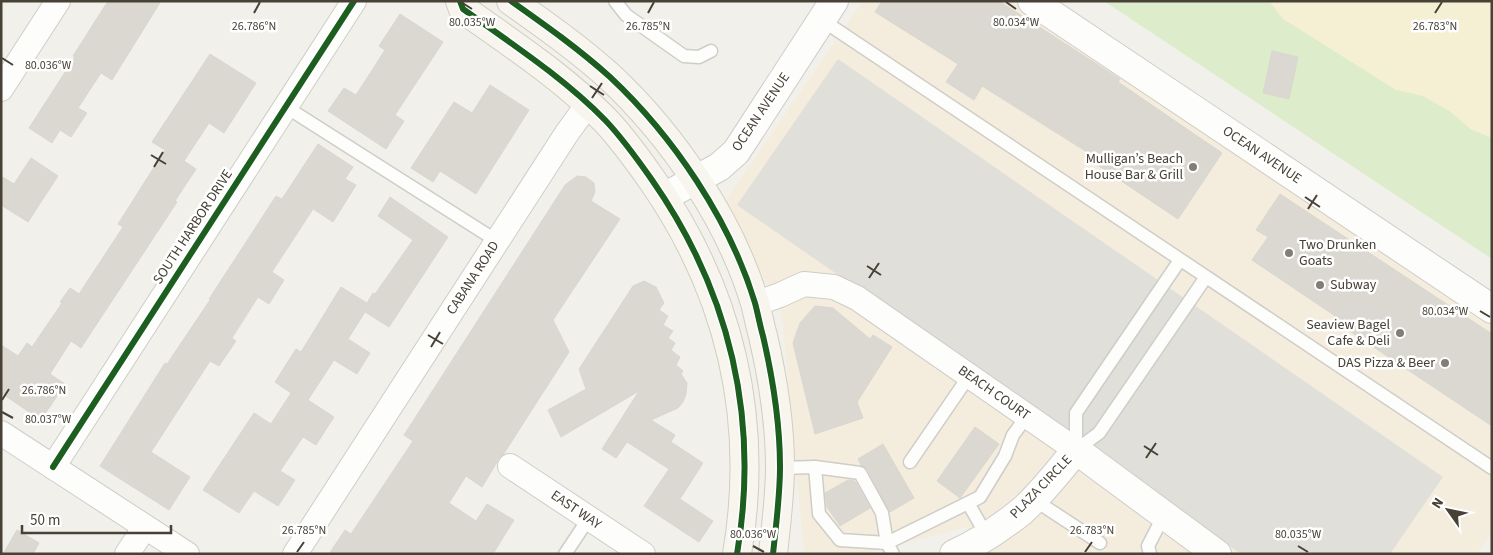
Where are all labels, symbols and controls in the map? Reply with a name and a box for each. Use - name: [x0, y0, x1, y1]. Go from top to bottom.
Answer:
- text: 80.035°W: [449, 14, 496, 31]
- text: 80.034°W: [993, 14, 1040, 31]
- text: 26.786°N: [232, 18, 276, 35]
- text: 26.785°N: [626, 18, 670, 35]
- text: 26.783°N: [1413, 18, 1457, 35]
- text: 80.036°W: [25, 57, 72, 74]
- street label: OCEAN AVENUE: [727, 68, 795, 156]
- street label: OCEAN AVENUE: [1218, 121, 1306, 189]
- place label: Mulligan’s Beach House Bar & Grill: [1085, 149, 1183, 185]
- marker: Mulligan’s Beach House Bar & Grill: [1187, 161, 1199, 173]
- street label: SOUTH HARBOR DRIVE: [148, 166, 238, 288]
- place label: Two Drunken Goats: [1299, 235, 1376, 271]
- street label: CABANA ROAD: [442, 237, 504, 319]
- marker: Two Drunken Goats: [1283, 247, 1295, 259]
- place label: Subway: [1330, 275, 1377, 295]
- marker: Subway: [1314, 279, 1326, 291]
- text: 80.034°W: [1422, 303, 1469, 320]
- place label: Seaview Bagel Cafe & Deli: [1306, 315, 1390, 351]
- marker: Seaview Bagel Cafe & Deli: [1394, 327, 1406, 339]
- place label: DAS Pizza & Beer: [1338, 353, 1435, 373]
- marker: DAS Pizza & Beer: [1439, 357, 1451, 369]
- street label: BEACH COURT: [954, 361, 1035, 426]
- text: 26.786°N: [22, 382, 66, 399]
- text: 80.037°W: [25, 411, 72, 428]
- street label: PLAZA CIRCLE: [1005, 451, 1077, 523]
- north arrow: [1423, 485, 1473, 535]
- street label: EAST WAY: [547, 486, 606, 535]
- text: N: [1427, 494, 1449, 513]
- scale bar: [22, 502, 171, 534]
- text: 50 m: [30, 510, 60, 531]
- text: 26.785°N: [282, 522, 326, 539]
- text: 26.783°N: [1070, 522, 1114, 539]
- text: 80.036°W: [730, 526, 777, 543]
- text: 80.035°W: [1275, 526, 1322, 543]

